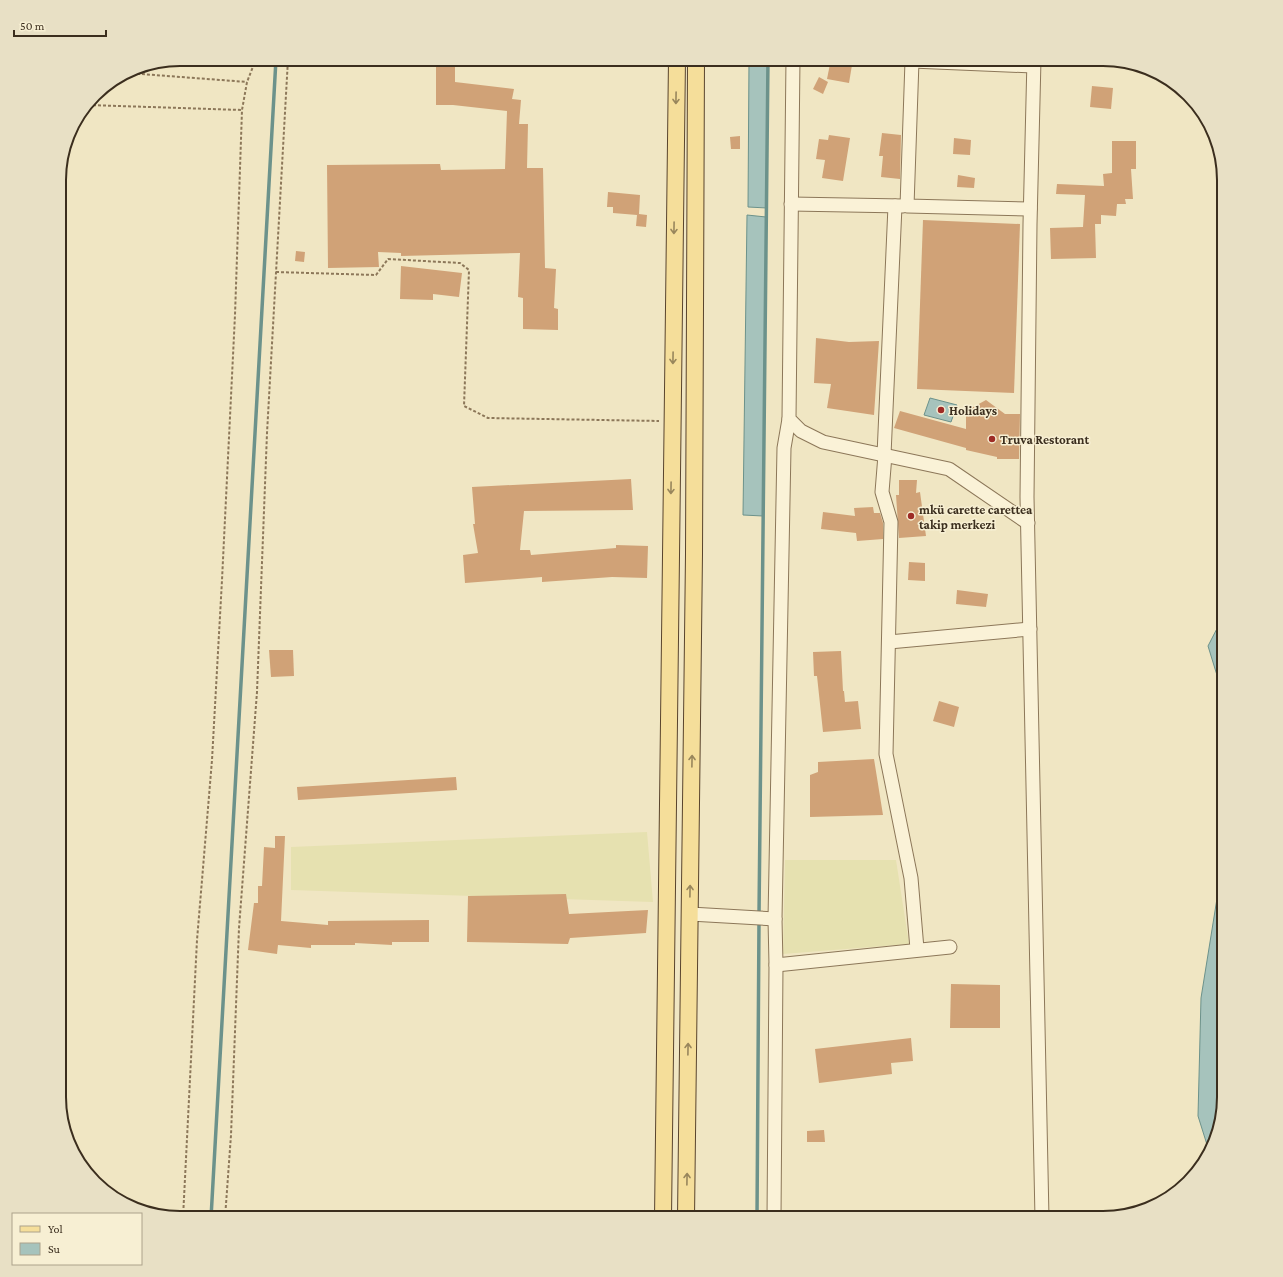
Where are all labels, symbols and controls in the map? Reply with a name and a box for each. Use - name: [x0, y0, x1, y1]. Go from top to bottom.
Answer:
- scale bar: [14, 12, 106, 38]
- text: 50 m: [20, 19, 45, 33]
- one-way arrow: [672, 91, 680, 104]
- one-way arrow: [671, 221, 678, 234]
- one-way arrow: [669, 351, 677, 364]
- place label: Holidays: [949, 403, 997, 418]
- marker: Holidays: [936, 405, 946, 415]
- place label: Truva Restorant: [1000, 432, 1089, 447]
- marker: Truva Restorant: [987, 434, 997, 444]
- one-way arrow: [667, 481, 675, 494]
- place label: mkü carette carettea takip merkezi: [919, 502, 1033, 532]
- marker: mkü carette carettea takip merkezi: [906, 511, 916, 521]
- one-way arrow: [688, 755, 696, 768]
- one-way arrow: [686, 885, 694, 898]
- one-way arrow: [684, 1043, 692, 1056]
- one-way arrow: [683, 1173, 691, 1186]
- legend: [12, 1213, 142, 1265]
- text: Yol: [48, 1222, 63, 1236]
- text: Su: [48, 1242, 61, 1256]

